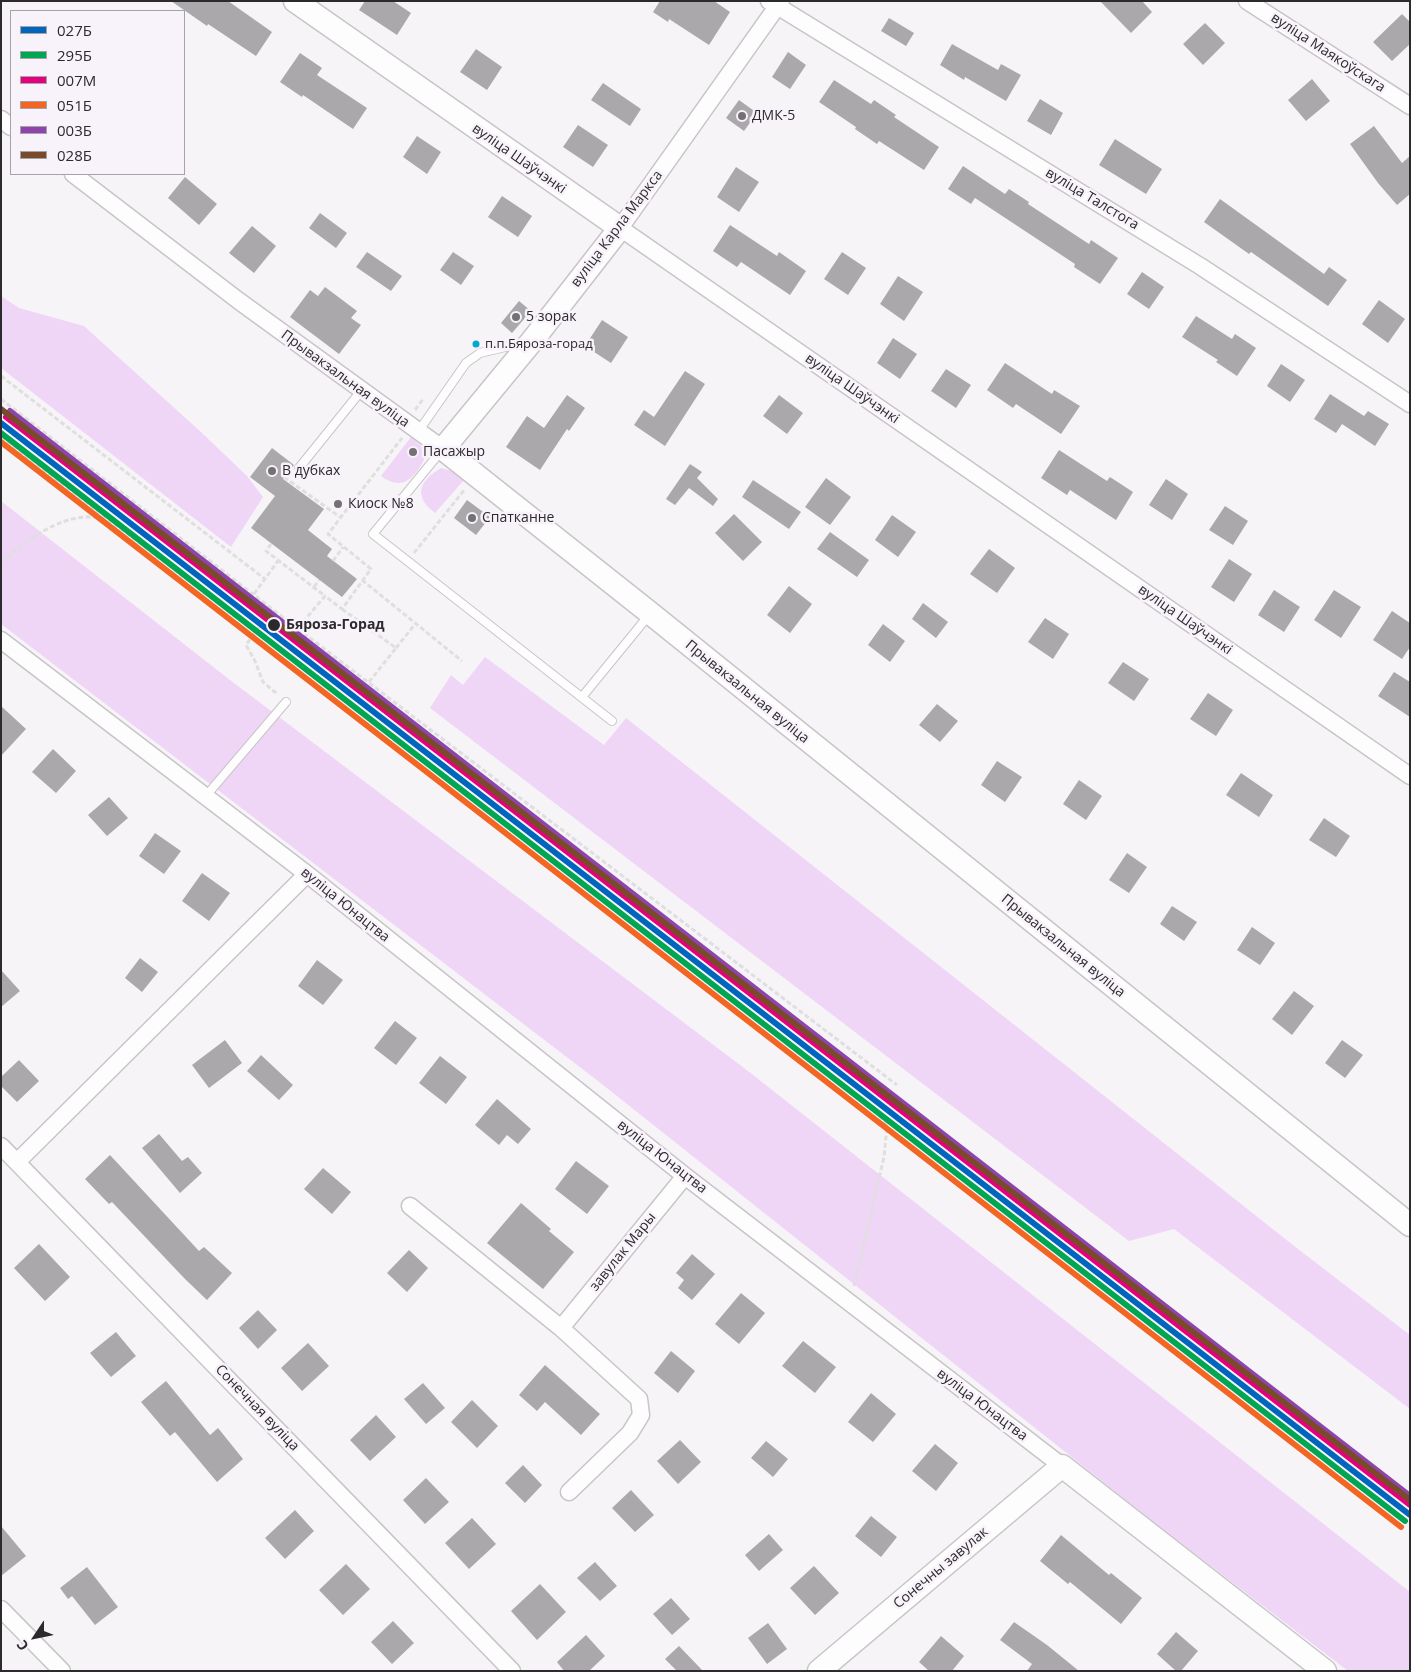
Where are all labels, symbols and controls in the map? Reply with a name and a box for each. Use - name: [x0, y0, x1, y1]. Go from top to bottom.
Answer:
- legend: [10, 10, 185, 175]
- street label: вуліца Маякоўскага: [1268, 10, 1388, 96]
- text: 027Б: [57, 20, 92, 40]
- text: 295Б: [57, 45, 92, 65]
- text: 007М: [57, 70, 96, 90]
- text: 051Б: [57, 95, 92, 115]
- place label: ДМК-5: [752, 108, 795, 124]
- marker: ДМК-5: [736, 110, 748, 122]
- text: 003Б: [57, 120, 92, 140]
- street label: вуліца Шаўчэнкі: [469, 120, 569, 198]
- text: 028Б: [57, 145, 92, 165]
- street label: вуліца Талстога: [1042, 165, 1142, 233]
- street label: вуліца Карла Маркса: [568, 167, 666, 291]
- place label: 5 зорак: [526, 309, 576, 325]
- marker: 5 зорак: [510, 311, 522, 323]
- street label: Прывакзальная вуліца: [278, 327, 412, 431]
- place label: п.п.Бяроза-горад: [485, 336, 593, 352]
- marker: п.п.Бяроза-горад: [471, 339, 481, 349]
- street label: вуліца Шаўчэнкі: [802, 350, 902, 428]
- place label: Пасажыр: [423, 444, 485, 460]
- marker: Пасажыр: [407, 446, 419, 458]
- place label: В дубках: [282, 463, 340, 479]
- marker: В дубках: [266, 465, 278, 477]
- place label: Киоск №8: [348, 496, 414, 512]
- marker: Киоск №8: [332, 498, 344, 510]
- place label: Спатканне: [482, 510, 554, 526]
- marker: Спатканне: [466, 512, 478, 524]
- street label: вуліца Шаўчэнкі: [1135, 581, 1235, 659]
- marker: Бяроза-Горад: [266, 617, 282, 633]
- place label: Бяроза-Горад: [286, 617, 385, 633]
- street label: Прывакзальная вуліца: [682, 637, 812, 747]
- street label: вуліца Юнацтва: [297, 864, 393, 946]
- street label: Прывакзальная вуліца: [998, 891, 1128, 1001]
- street label: вуліца Юнацтва: [614, 1117, 710, 1197]
- street label: завулак Мары: [586, 1209, 660, 1295]
- street label: Сонечная вуліца: [211, 1361, 303, 1455]
- street label: вуліца Юнацтва: [933, 1365, 1031, 1445]
- street label: Сонечны завулак: [890, 1524, 992, 1612]
- north arrow: [10, 1612, 60, 1662]
- text: С: [12, 1637, 33, 1655]

